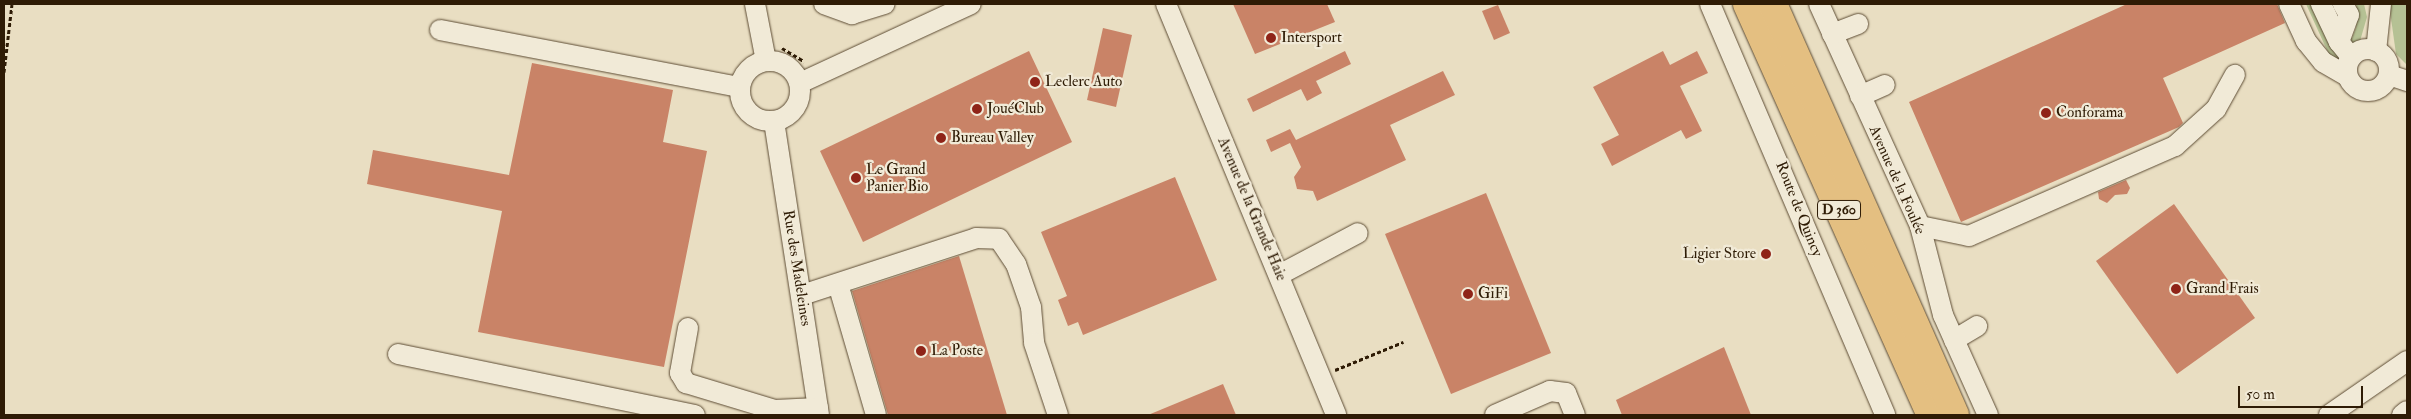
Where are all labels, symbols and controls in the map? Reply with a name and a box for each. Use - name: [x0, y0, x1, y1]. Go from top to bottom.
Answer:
- place label: Intersport: [1281, 29, 1342, 47]
- marker: Intersport: [1265, 32, 1277, 44]
- place label: Leclerc Auto: [1045, 73, 1122, 91]
- marker: Leclerc Auto: [1029, 76, 1041, 88]
- place label: JouéClub: [987, 100, 1044, 118]
- marker: JouéClub: [971, 103, 983, 115]
- place label: Conforama: [2056, 104, 2123, 122]
- marker: Conforama: [2040, 107, 2052, 119]
- street label: Avenue de la Foulée: [1865, 123, 1929, 237]
- place label: Bureau Valley: [951, 129, 1034, 147]
- marker: Bureau Valley: [935, 132, 947, 144]
- street label: Avenue de la Grande Haie: [1214, 135, 1290, 283]
- street label: Route de Quincy: [1772, 159, 1826, 259]
- place label: Le Grand Panier Bio: [866, 160, 928, 195]
- marker: Le Grand Panier Bio: [850, 172, 862, 184]
- road number: D 360: [1816, 198, 1862, 222]
- street label: Rue des Madeleines: [779, 209, 815, 327]
- place label: Ligier Store: [1683, 245, 1756, 263]
- marker: Ligier Store: [1760, 248, 1772, 260]
- place label: Grand Frais: [2186, 280, 2259, 298]
- marker: Grand Frais: [2170, 283, 2182, 295]
- place label: GiFi: [1478, 285, 1508, 303]
- marker: GiFi: [1462, 288, 1474, 300]
- place label: La Poste: [931, 342, 983, 360]
- marker: La Poste: [915, 345, 927, 357]
- scale bar: [2241, 376, 2366, 408]
- text: 50 m: [2246, 385, 2275, 404]

